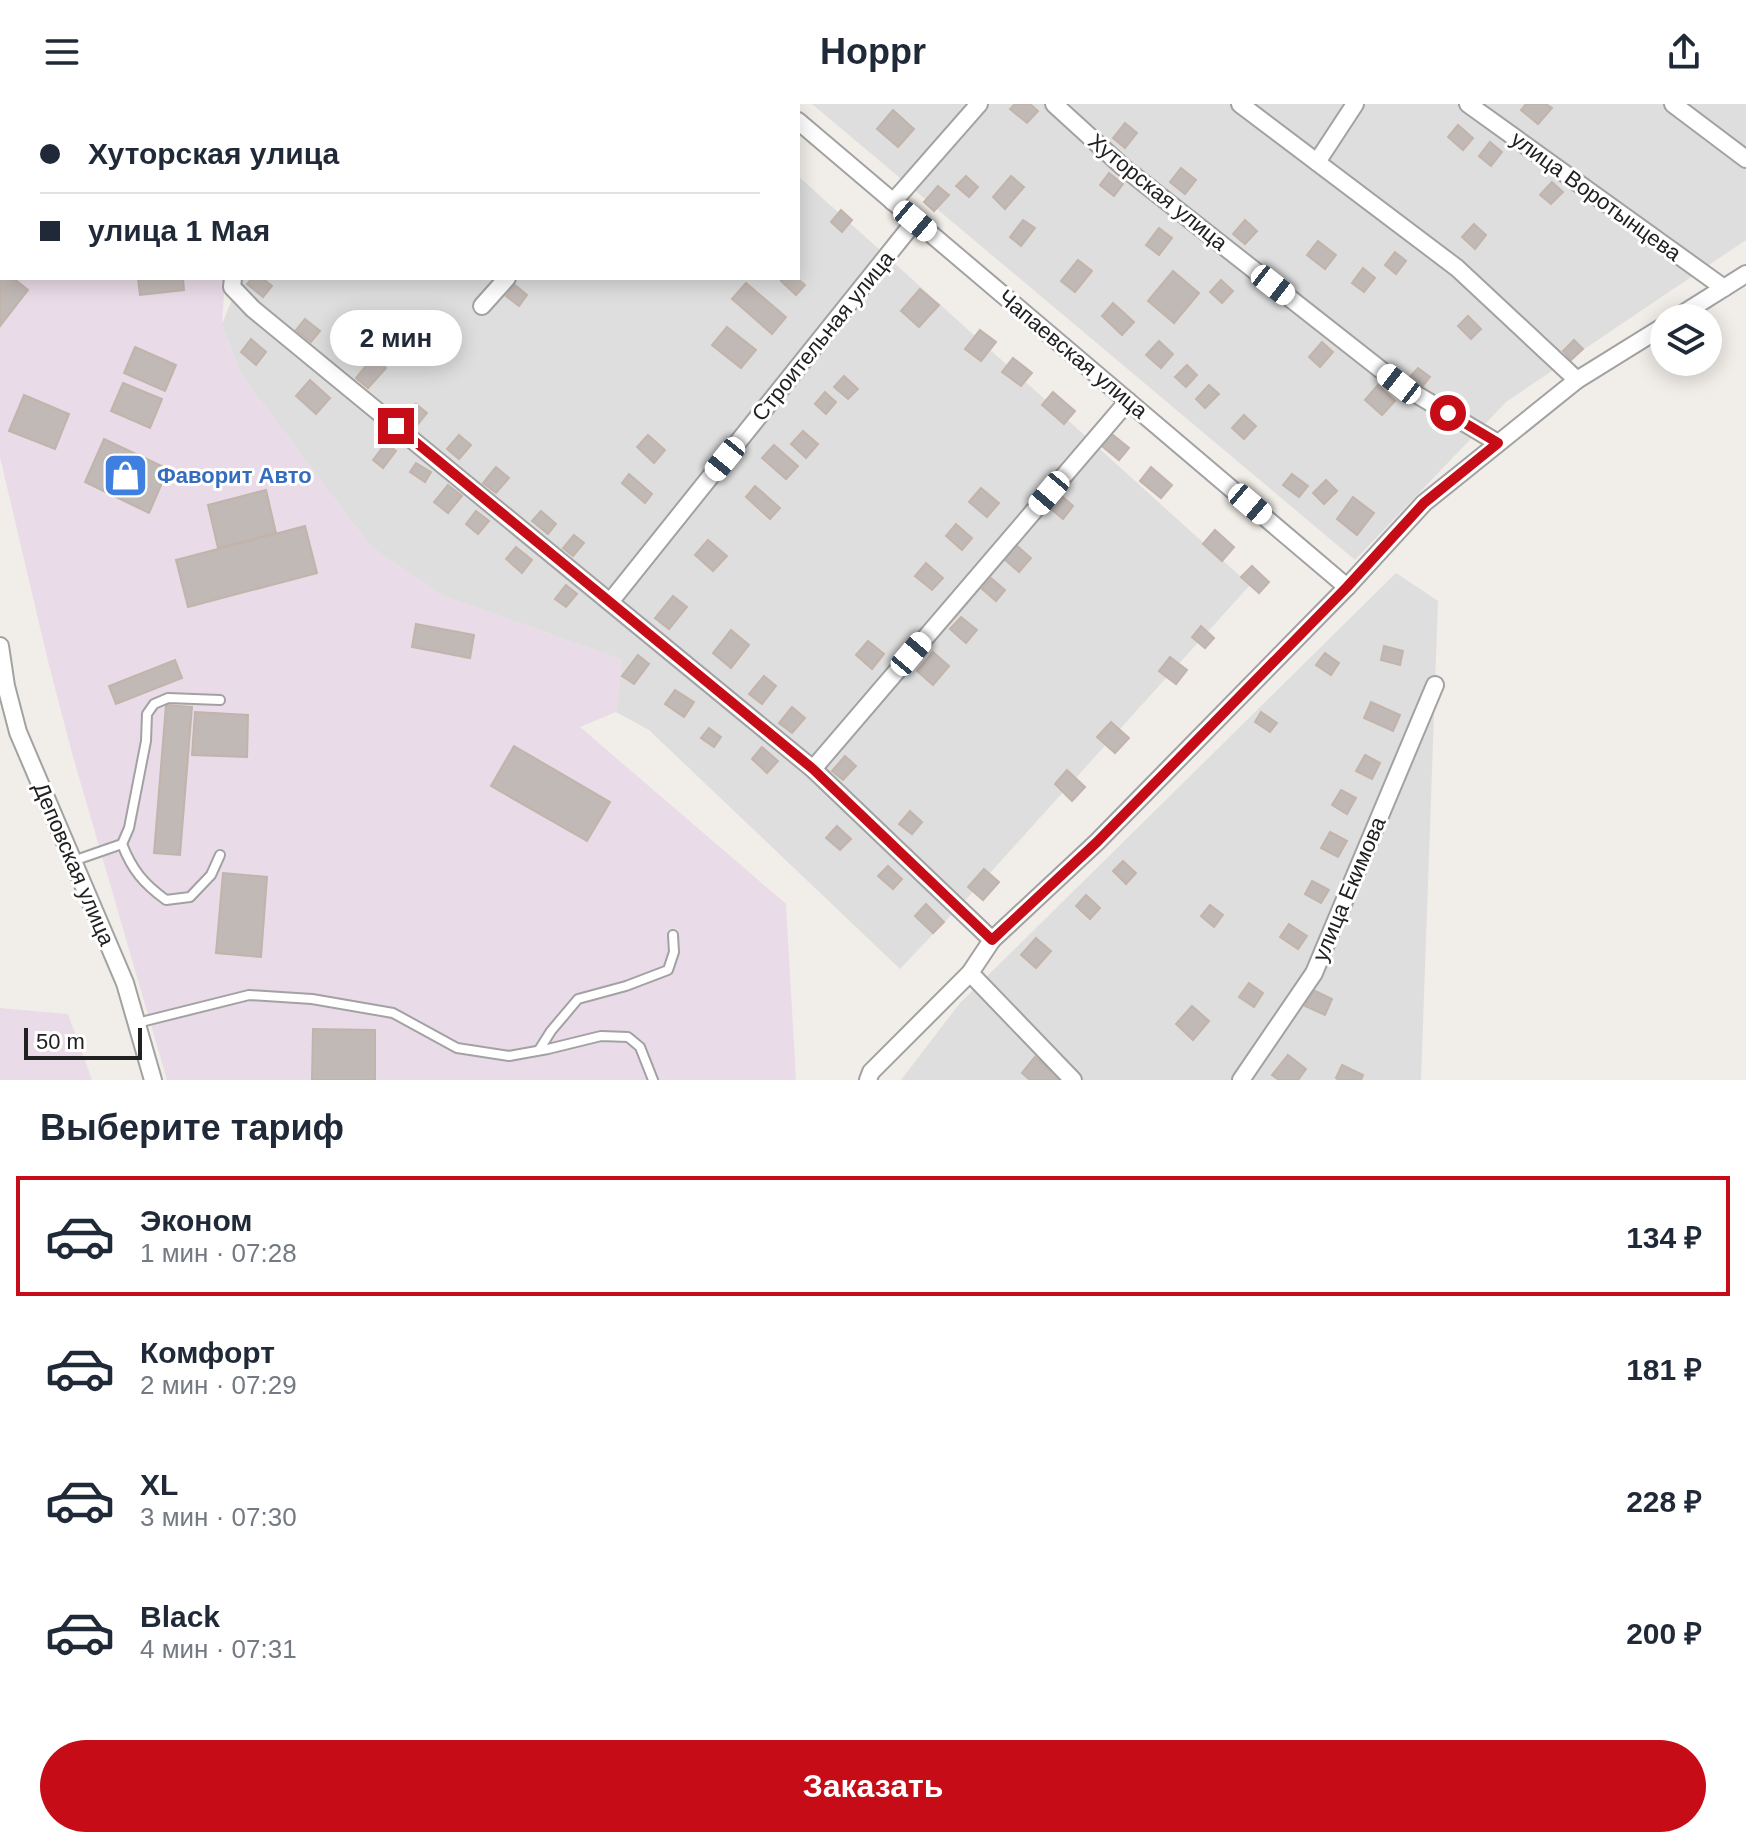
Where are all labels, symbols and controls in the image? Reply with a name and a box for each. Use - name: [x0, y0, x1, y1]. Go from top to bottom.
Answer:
- icon: menu: [40, 30, 84, 74]
- icon: share: [1662, 30, 1706, 74]
- text: Hoppr: [820, 31, 926, 72]
- street label: улица Воротынцева: [1506, 126, 1686, 266]
- street label: Хуторская улица: [1084, 128, 1233, 256]
- text: Хуторская улица: [88, 137, 339, 170]
- car: [889, 196, 941, 246]
- text: улица 1 Мая: [88, 214, 270, 247]
- street label: Строительная улица: [747, 245, 900, 426]
- car: [1247, 261, 1299, 309]
- street label: Чапаевская улица: [994, 284, 1153, 424]
- map controls: [1650, 304, 1722, 376]
- button: layers: [1650, 304, 1722, 376]
- callout: 2 мин: [330, 310, 462, 366]
- text: 2 мин: [360, 323, 432, 353]
- car: [1373, 360, 1425, 408]
- route start: [1430, 395, 1466, 431]
- route end: [378, 408, 414, 444]
- car: [701, 433, 749, 485]
- shop icon: Фаворит Авто: [102, 451, 150, 499]
- place label: Фаворит Авто: [157, 463, 312, 488]
- car: [1024, 467, 1074, 519]
- car: [1224, 479, 1276, 529]
- car: [886, 628, 936, 680]
- street label: Деповская улица: [28, 779, 120, 950]
- street label: улица Екимова: [1307, 812, 1391, 965]
- scale bar: [24, 1024, 142, 1060]
- text: 50 m: [36, 1029, 85, 1054]
- text: Выберите тариф: [40, 1107, 344, 1148]
- icon: car: [44, 1200, 116, 1272]
- text: Эконом: [140, 1204, 253, 1237]
- text: 134 ₽: [1626, 1221, 1702, 1254]
- text: 1 мин · 07:28: [140, 1238, 297, 1268]
- icon: car: [44, 1332, 116, 1404]
- text: Комфорт: [140, 1336, 275, 1369]
- text: 181 ₽: [1626, 1353, 1702, 1386]
- text: 2 мин · 07:29: [140, 1370, 297, 1400]
- icon: car: [44, 1464, 116, 1536]
- text: XL: [140, 1468, 178, 1501]
- text: 228 ₽: [1626, 1485, 1702, 1518]
- text: 3 мин · 07:30: [140, 1502, 297, 1532]
- icon: car: [44, 1596, 116, 1668]
- text: Black: [140, 1600, 220, 1633]
- text: 200 ₽: [1626, 1617, 1702, 1650]
- text: 4 мин · 07:31: [140, 1634, 297, 1664]
- button: Заказать: [40, 1740, 1706, 1832]

